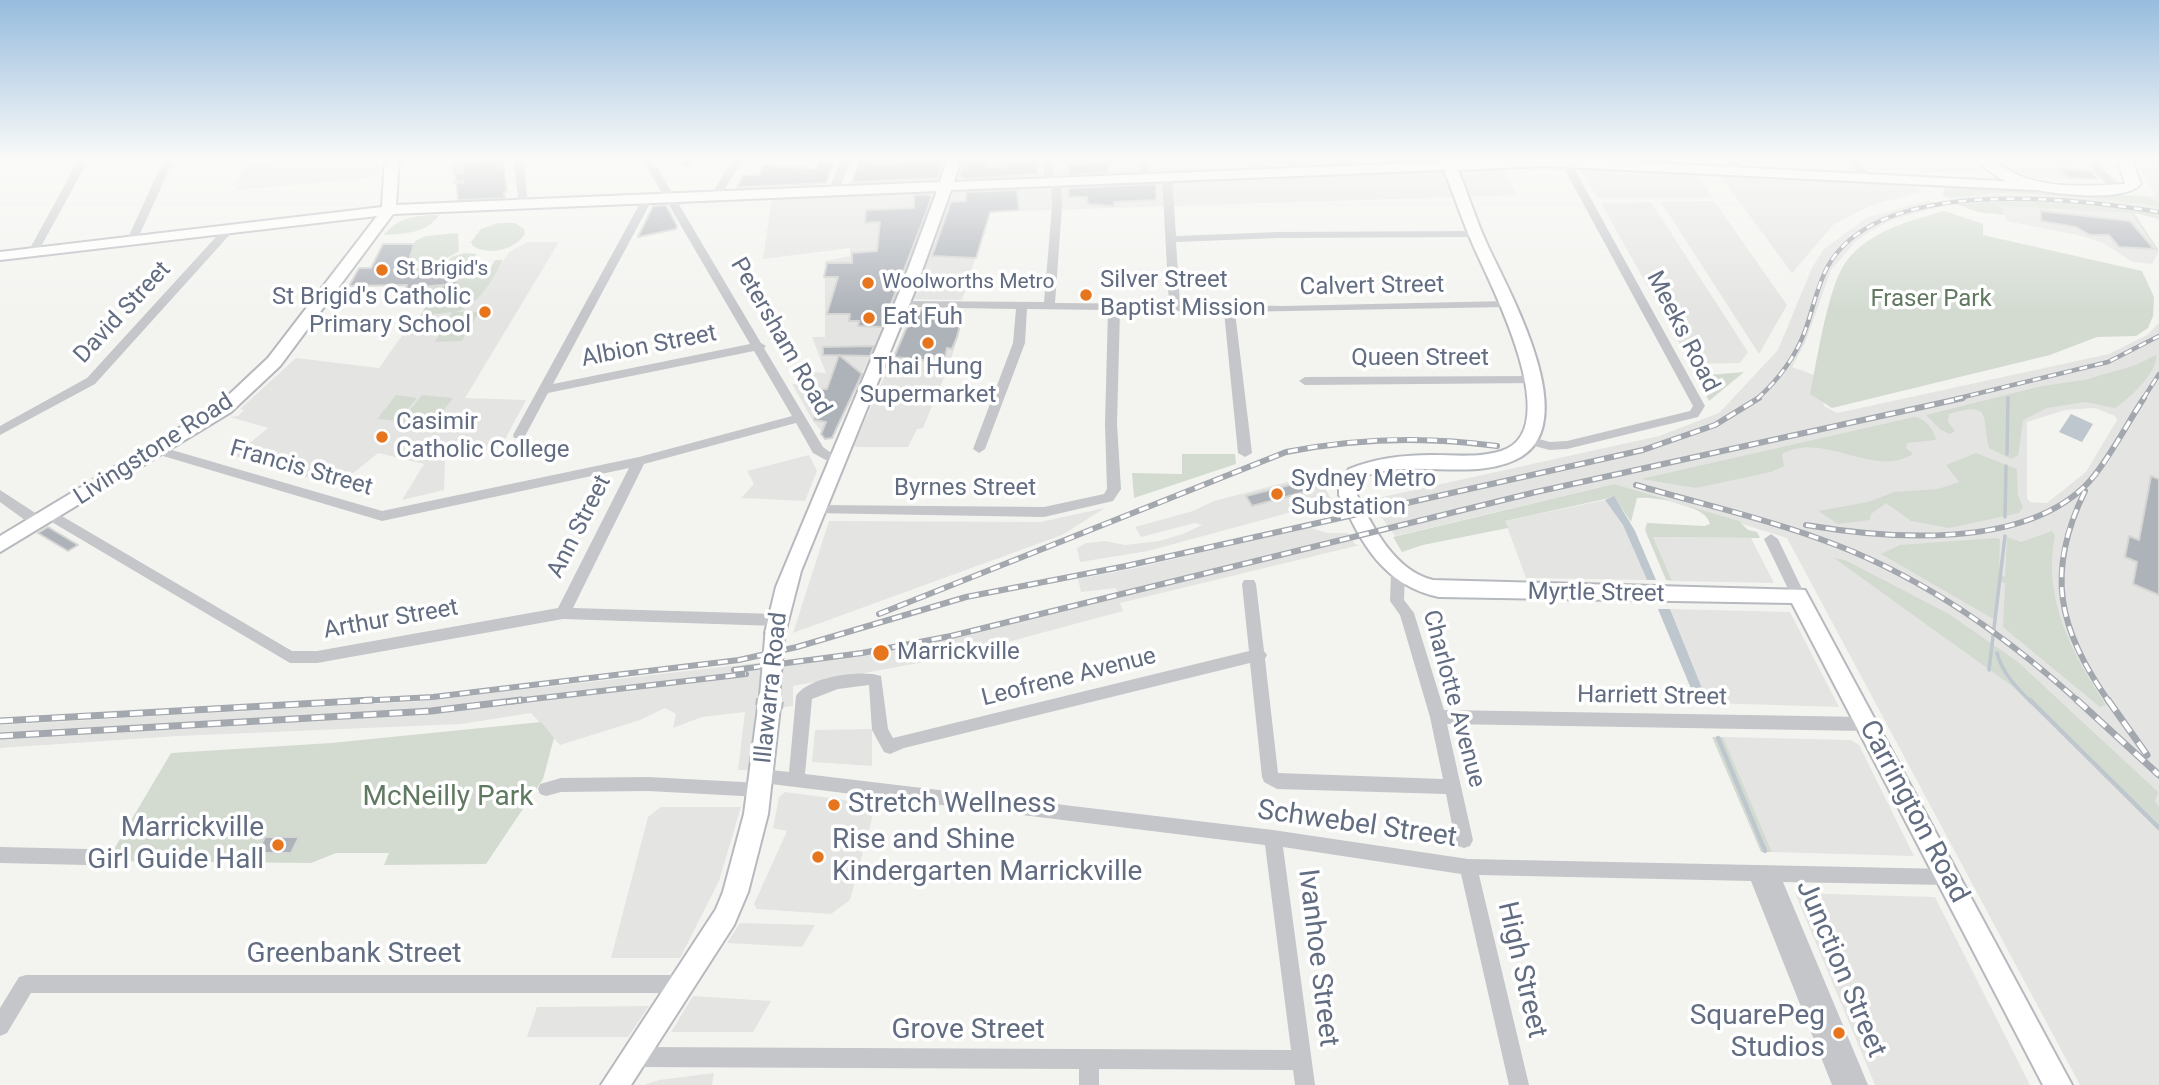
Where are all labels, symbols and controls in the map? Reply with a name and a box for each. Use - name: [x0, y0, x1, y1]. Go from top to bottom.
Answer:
- street label: Petersham Road: [723, 253, 837, 421]
- street label: David Street: [69, 256, 177, 370]
- place label: St Brigid's: [396, 257, 488, 283]
- marker: St Brigid's: [374, 262, 390, 278]
- place label: Silver Street Baptist Mission: [1100, 267, 1266, 323]
- street label: Meeks Road: [1639, 267, 1725, 397]
- place label: Woolworths Metro: [882, 270, 1054, 296]
- street label: Calvert Street: [1299, 271, 1445, 303]
- marker: Woolworths Metro: [860, 275, 876, 291]
- place label: St Brigid's Catholic Primary School: [272, 284, 471, 340]
- park label: Fraser Park: [1870, 286, 1992, 314]
- marker: Silver Street Baptist Mission: [1078, 287, 1094, 303]
- marker: St Brigid's Catholic Primary School: [477, 304, 493, 320]
- place label: Eat Fuh: [883, 304, 963, 332]
- marker: Eat Fuh: [861, 310, 877, 326]
- street label: Albion Street: [579, 320, 719, 374]
- marker: Thai Hung Supermarket: [920, 335, 936, 351]
- street label: Queen Street: [1351, 345, 1489, 373]
- place label: Thai Hung Supermarket: [860, 354, 996, 410]
- street label: Livingstone Road: [69, 388, 239, 512]
- place label: Casimir Catholic College: [396, 409, 570, 465]
- marker: Casimir Catholic College: [374, 429, 390, 445]
- street label: Francis Street: [226, 435, 376, 503]
- place label: Sydney Metro Substation: [1291, 466, 1436, 522]
- street label: Ann Street: [542, 471, 618, 583]
- street label: Byrnes Street: [894, 475, 1036, 503]
- marker: Sydney Metro Substation: [1269, 486, 1285, 502]
- street label: Myrtle Street: [1527, 578, 1665, 610]
- street label: Arthur Street: [321, 594, 461, 646]
- street label: Charlotte Avenue: [1415, 607, 1491, 791]
- street label: Illawarra Road: [750, 611, 794, 765]
- place label: Marrickville: [897, 639, 1020, 667]
- street label: Leofrene Avenue: [979, 642, 1159, 714]
- marker: Marrickville: [871, 643, 891, 663]
- street label: Harriett Street: [1577, 681, 1727, 713]
- street label: Carrington Road: [1851, 715, 1975, 909]
- park label: McNeilly Park: [363, 781, 533, 815]
- place label: Stretch Wellness: [848, 788, 1056, 822]
- street label: Schwebel Street: [1255, 794, 1459, 856]
- marker: Stretch Wellness: [826, 797, 842, 813]
- place label: Marrickville Girl Guide Hall: [87, 812, 264, 878]
- place label: Rise and Shine Kindergarten Marrickville: [832, 824, 1142, 890]
- marker: Marrickville Girl Guide Hall: [270, 837, 286, 853]
- marker: Rise and Shine Kindergarten Marrickville: [810, 849, 826, 865]
- street label: Ivanhoe Street: [1289, 867, 1345, 1049]
- street label: Junction Street: [1788, 875, 1892, 1063]
- street label: High Street: [1489, 899, 1553, 1041]
- street label: Greenbank Street: [247, 938, 461, 972]
- place label: SquarePeg Studios: [1690, 1000, 1825, 1066]
- street label: Grove Street: [891, 1014, 1045, 1048]
- marker: SquarePeg Studios: [1831, 1025, 1847, 1041]

